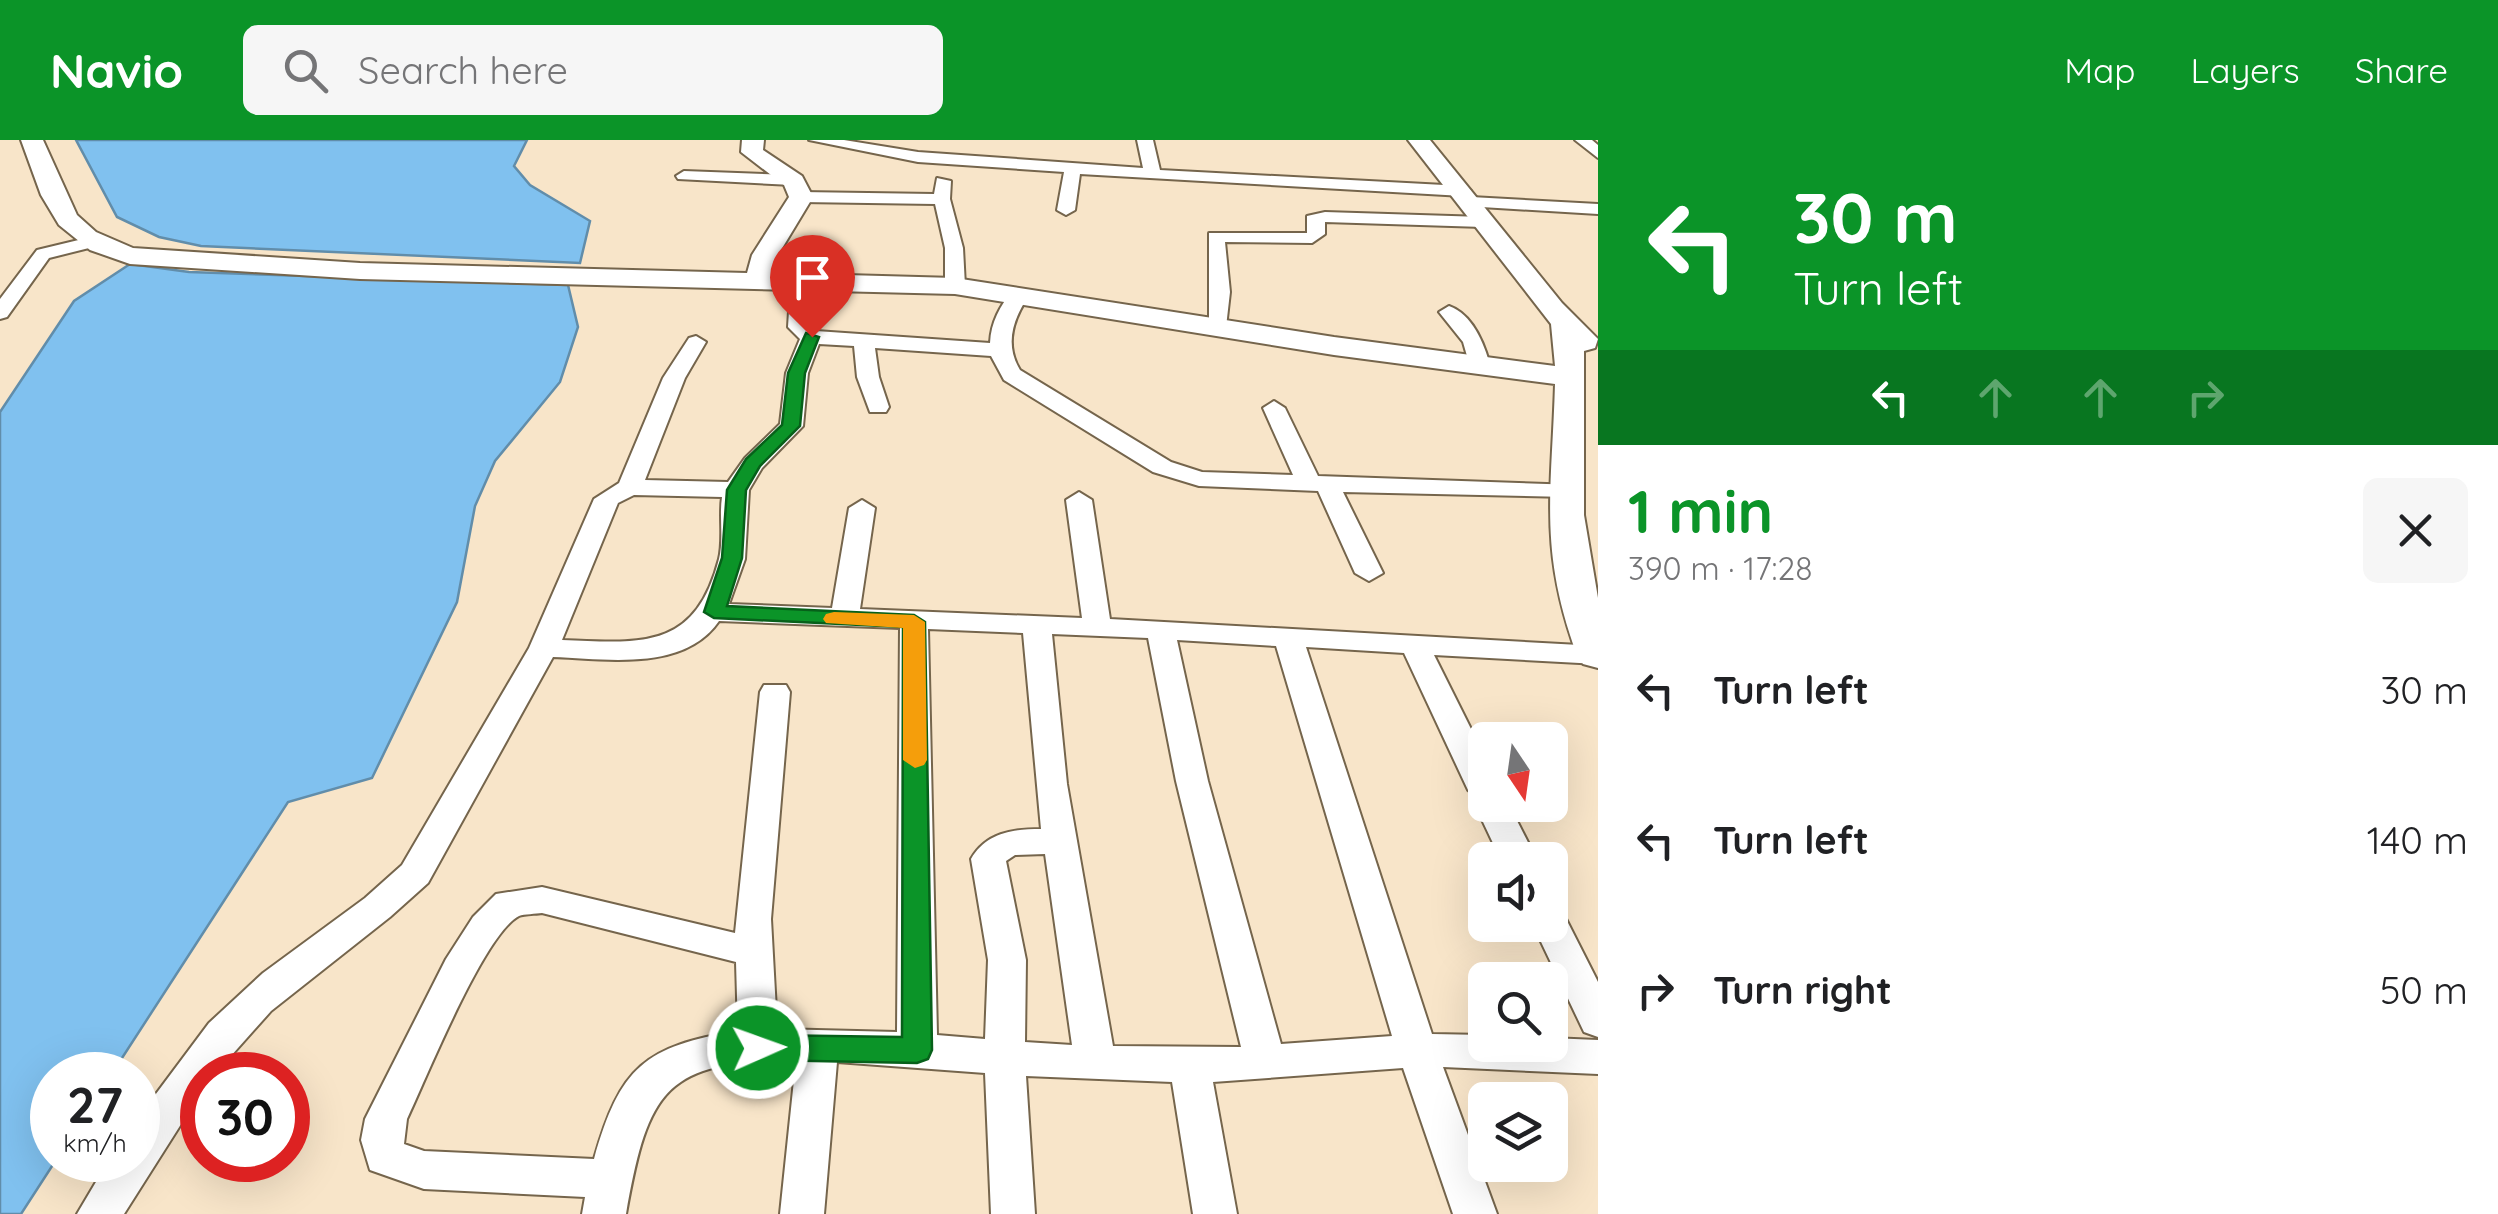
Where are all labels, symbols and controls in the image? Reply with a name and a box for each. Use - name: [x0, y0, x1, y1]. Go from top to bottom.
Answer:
- search box: [243, 25, 943, 115]
- text: Navio: [50, 40, 183, 100]
- icon: search: [278, 43, 333, 98]
- text: Search here: [358, 46, 568, 94]
- text: Map: [2064, 48, 2136, 92]
- text: Layers: [2191, 48, 2300, 92]
- text: Share: [2355, 48, 2448, 92]
- text: 30 m: [1793, 173, 1958, 261]
- icon: left: [1628, 180, 1758, 310]
- pin: [770, 235, 855, 338]
- icon: arrive: [785, 250, 840, 305]
- text: Turn left: [1793, 260, 1963, 316]
- icon: left: [1863, 370, 1918, 425]
- icon: ahead: [1968, 370, 2023, 425]
- icon: ahead: [2073, 370, 2128, 425]
- icon: right: [2178, 370, 2233, 425]
- text: 1 min: [1628, 473, 1773, 548]
- button: close: [2363, 478, 2468, 583]
- text: 390 m · 17:28: [1628, 548, 1813, 588]
- icon: left: [1628, 663, 1683, 718]
- text: Turn left: [1713, 666, 1869, 714]
- text: 30 m: [2380, 666, 2468, 714]
- north arrow: [1468, 722, 1568, 822]
- map controls: [1468, 722, 1568, 1182]
- icon: left: [1628, 813, 1683, 868]
- text: Turn left: [1713, 816, 1869, 864]
- text: 140 m: [2367, 816, 2468, 864]
- button: sound: [1468, 842, 1568, 942]
- button: search: [1468, 962, 1568, 1062]
- icon: right: [1628, 963, 1683, 1018]
- text: Turn right: [1713, 966, 1892, 1014]
- text: 50 m: [2380, 966, 2468, 1014]
- position arrow: [706, 996, 810, 1100]
- speed limit sign: 30: [180, 1052, 310, 1182]
- text: 27: [67, 1073, 123, 1136]
- button: layers: [1468, 1082, 1568, 1182]
- text: km/h: [63, 1127, 127, 1158]

